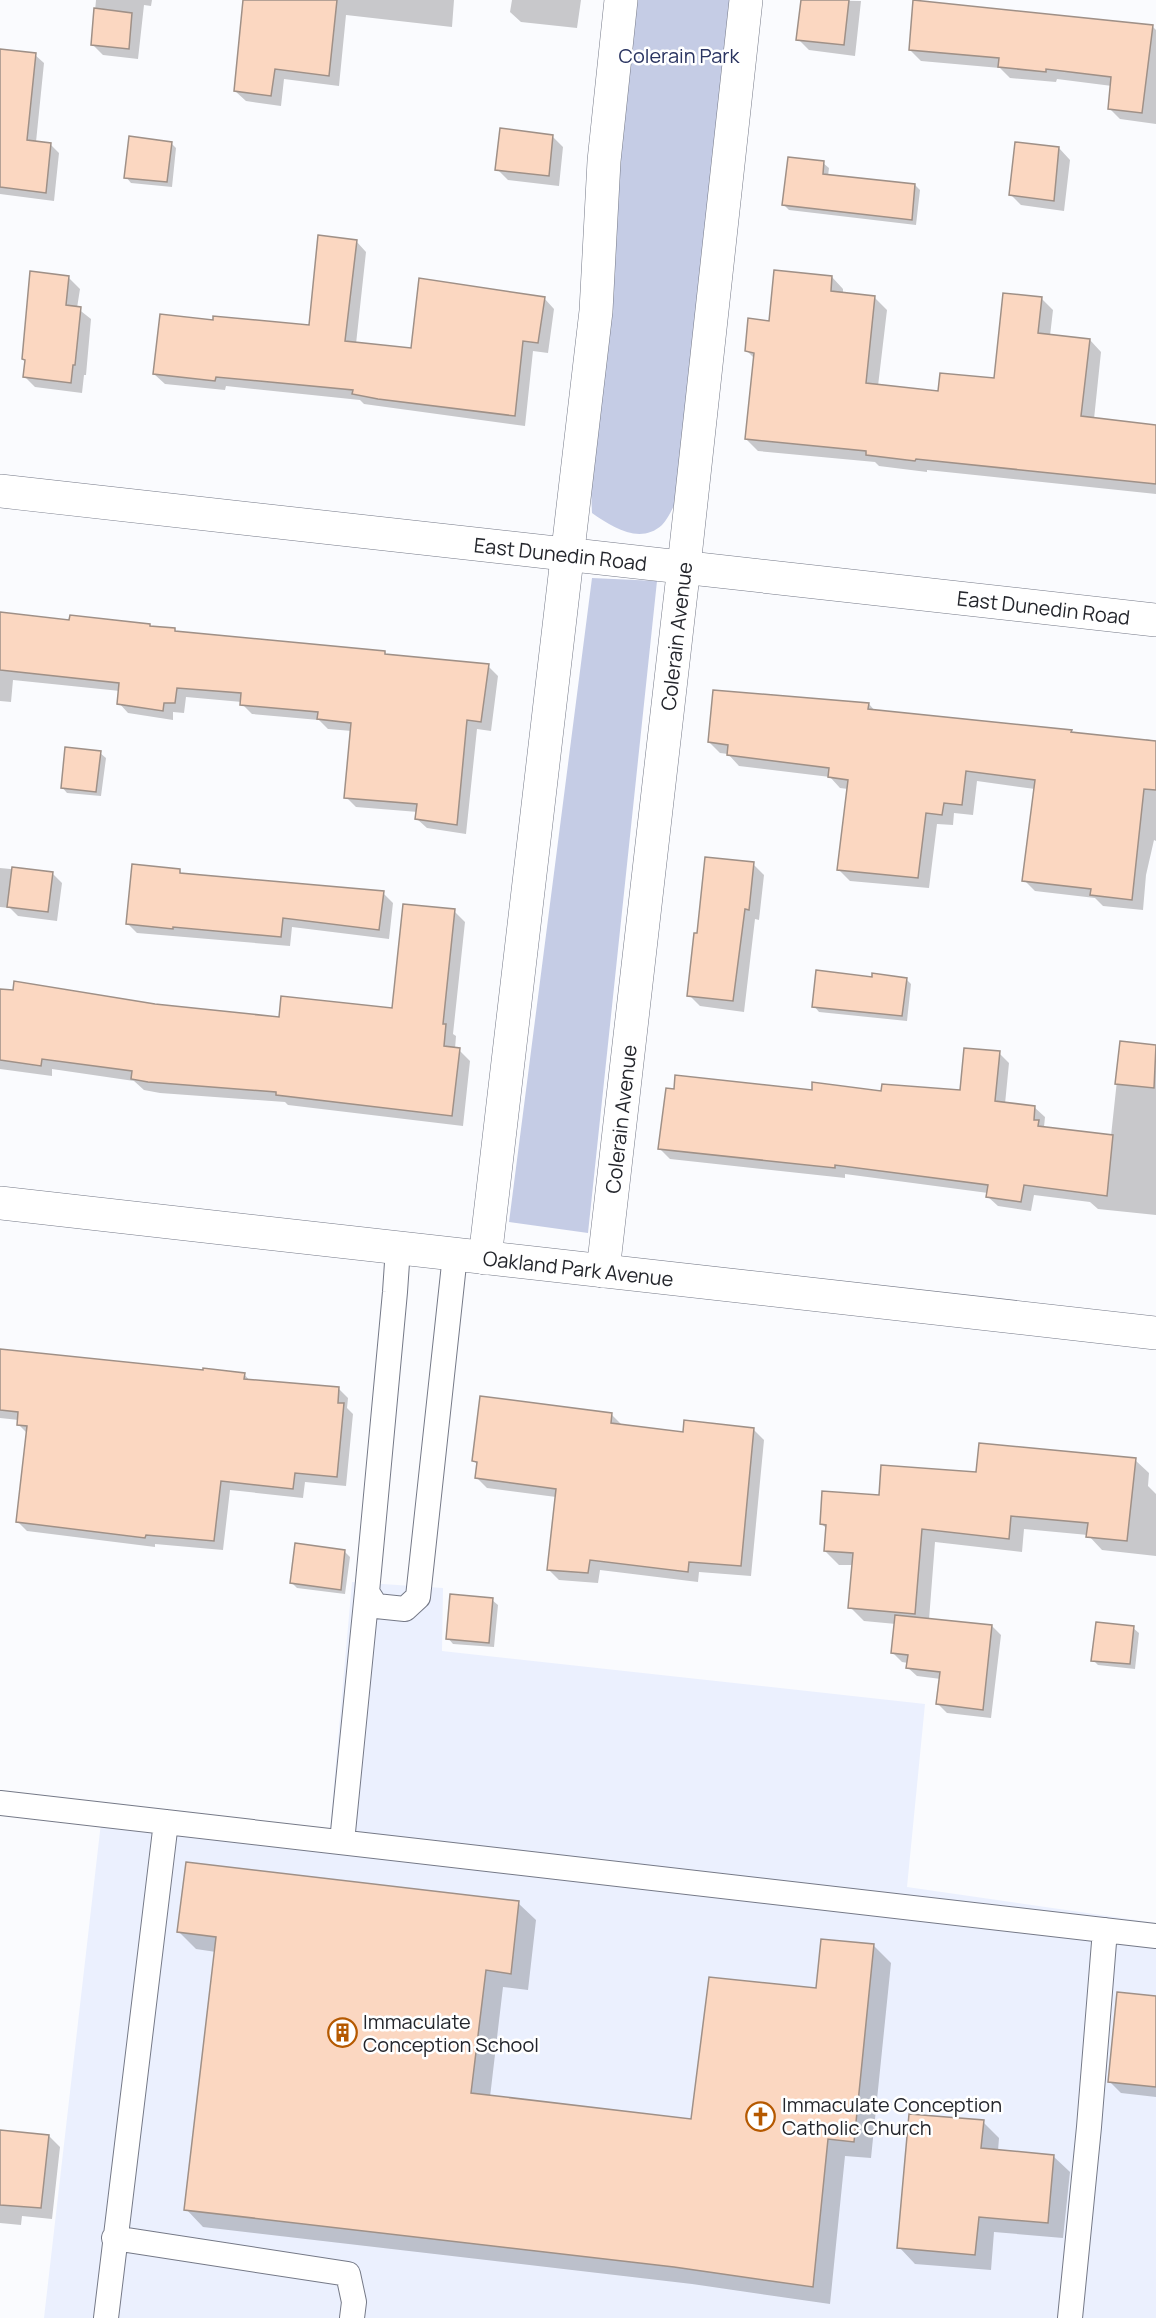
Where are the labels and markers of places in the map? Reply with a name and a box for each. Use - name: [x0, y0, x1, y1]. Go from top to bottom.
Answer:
- place label: Immaculate Conception School: [363, 2008, 539, 2058]
- building icon: Immaculate Conception School: [326, 2017, 358, 2049]
- place label: Immaculate Conception Catholic Church: [782, 2091, 1002, 2141]
- church icon: Immaculate Conception Catholic Church: [745, 2100, 777, 2132]

